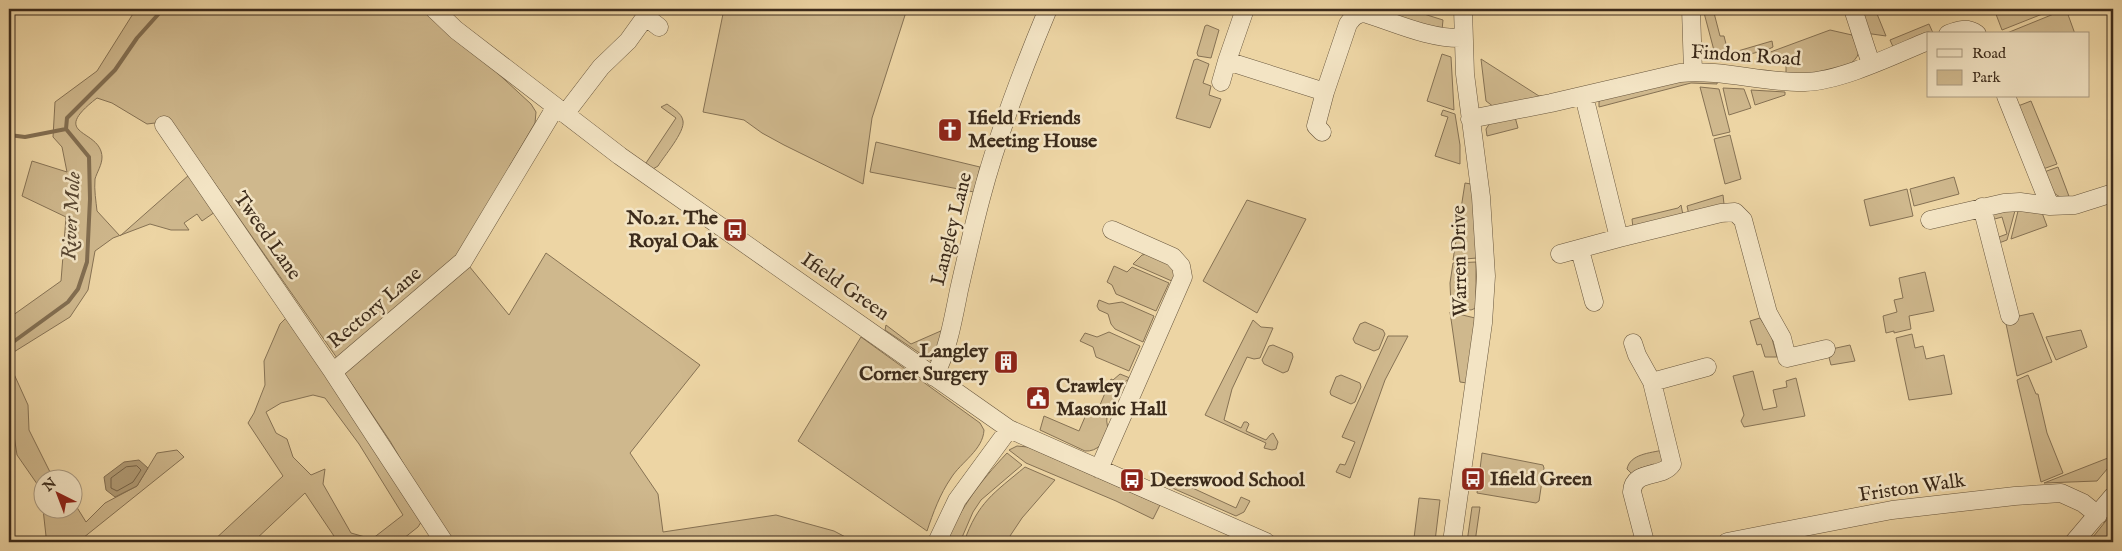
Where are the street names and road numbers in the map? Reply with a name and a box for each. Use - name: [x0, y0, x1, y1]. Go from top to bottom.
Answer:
- street label: Findon Road: [1690, 40, 1802, 72]
- street label: Langley Lane: [926, 170, 978, 288]
- street label: Tweed Lane: [227, 187, 307, 285]
- street label: Warren Drive: [1447, 205, 1473, 317]
- street label: Ifield Green: [796, 247, 894, 327]
- street label: Rectory Lane: [323, 262, 427, 354]
- street label: Friston Walk: [1857, 468, 1967, 508]

